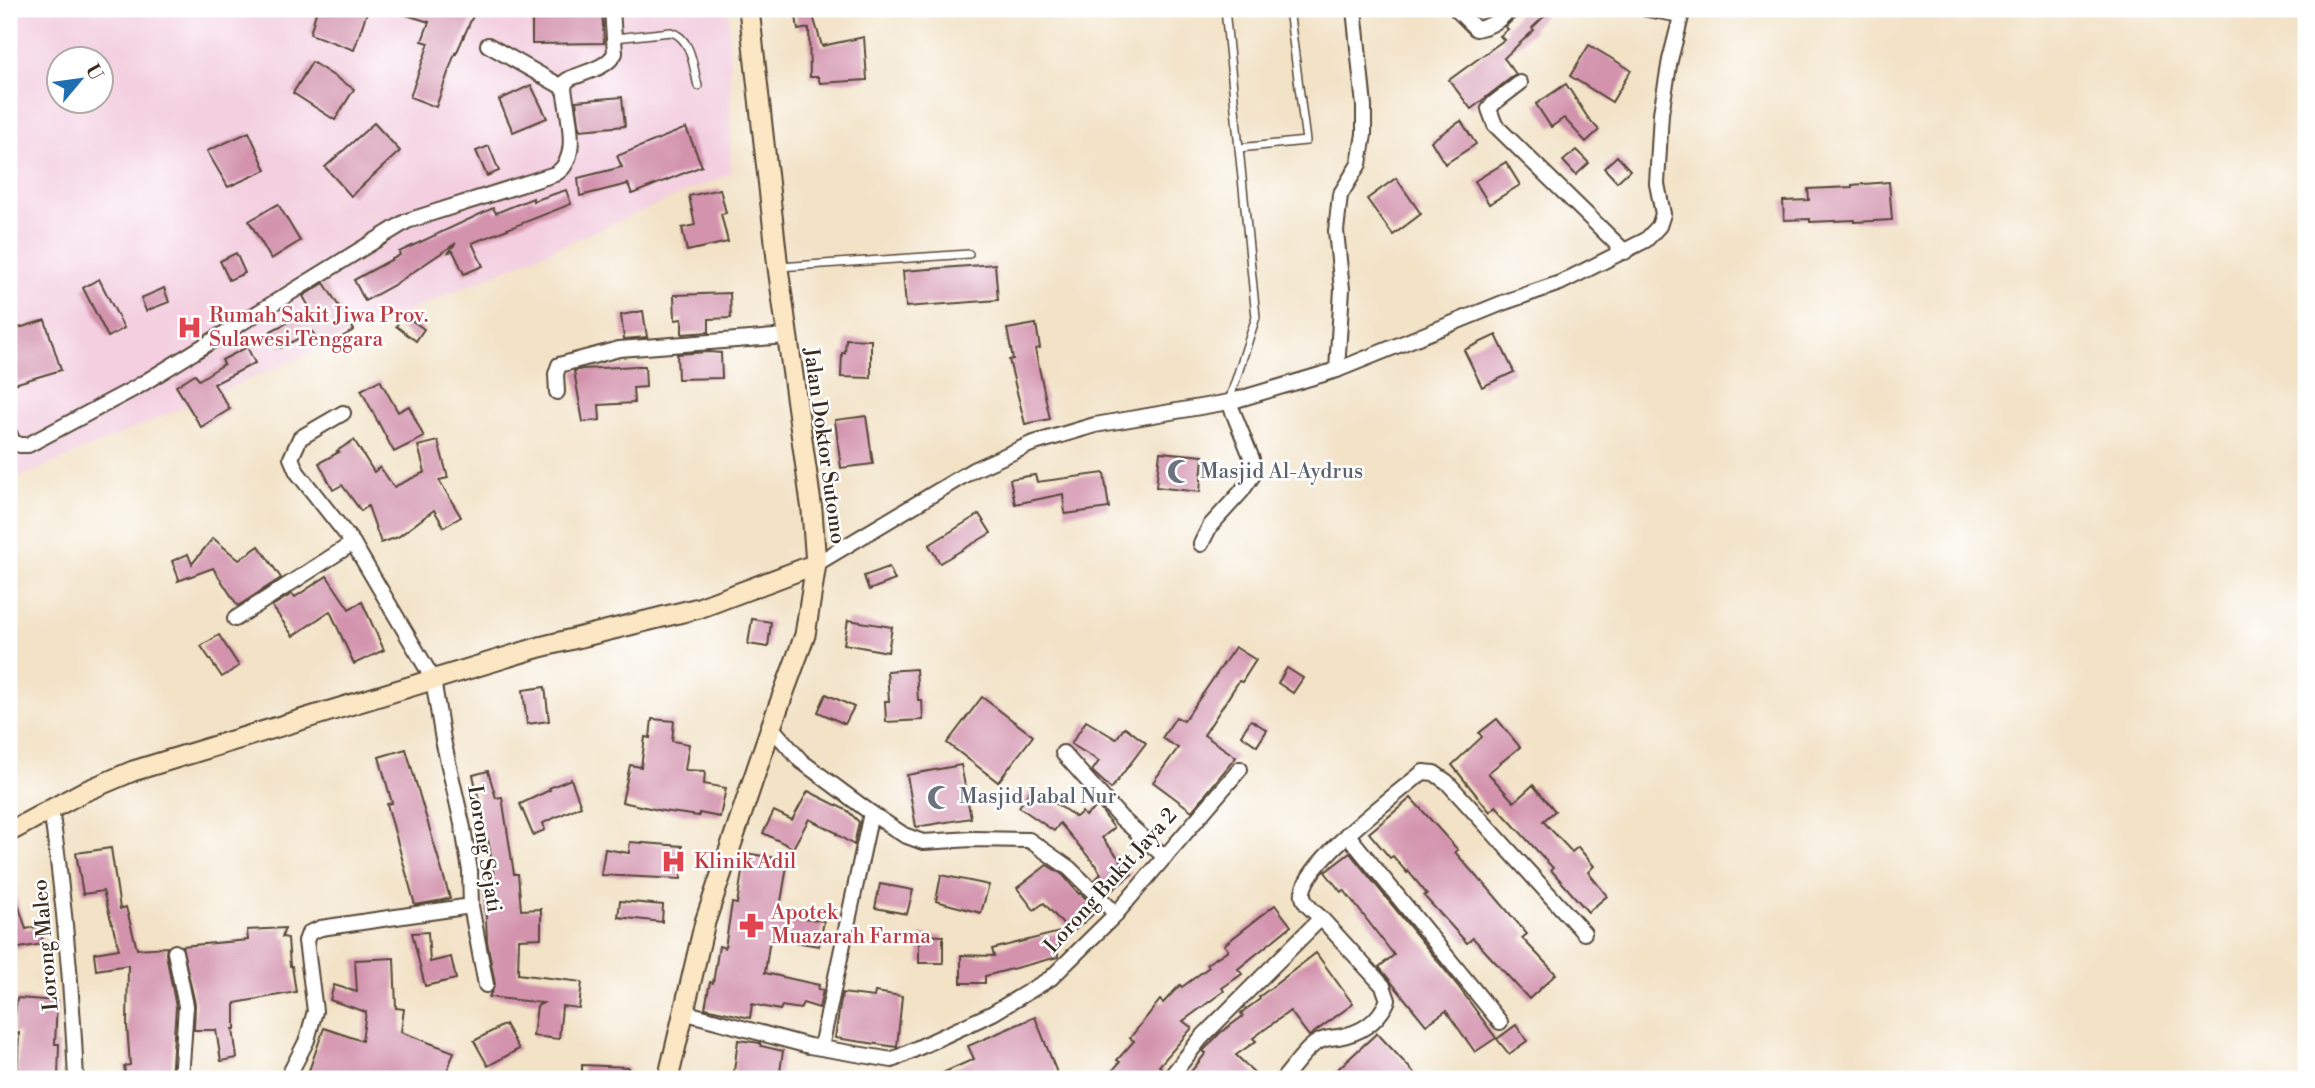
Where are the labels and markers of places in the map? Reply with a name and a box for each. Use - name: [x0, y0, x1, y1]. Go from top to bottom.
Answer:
- place label: Rumah Sakit Jiwa Prov. Sulawesi Tenggara: [209, 303, 429, 353]
- hospital icon: Rumah Sakit Jiwa Prov. Sulawesi Tenggara: [175, 314, 203, 342]
- mosque icon: Masjid Al-Aydrus: [1166, 458, 1194, 486]
- place label: Masjid Al-Aydrus: [1200, 459, 1363, 485]
- mosque icon: Masjid Jabal Nur: [925, 783, 953, 811]
- place label: Masjid Jabal Nur: [959, 784, 1117, 810]
- hospital icon: Klinik Adil: [660, 848, 688, 876]
- place label: Klinik Adil: [694, 849, 796, 875]
- place label: Apotek Muazarah Farma: [770, 900, 931, 950]
- pharmacy icon: Apotek Muazarah Farma: [737, 911, 765, 939]

